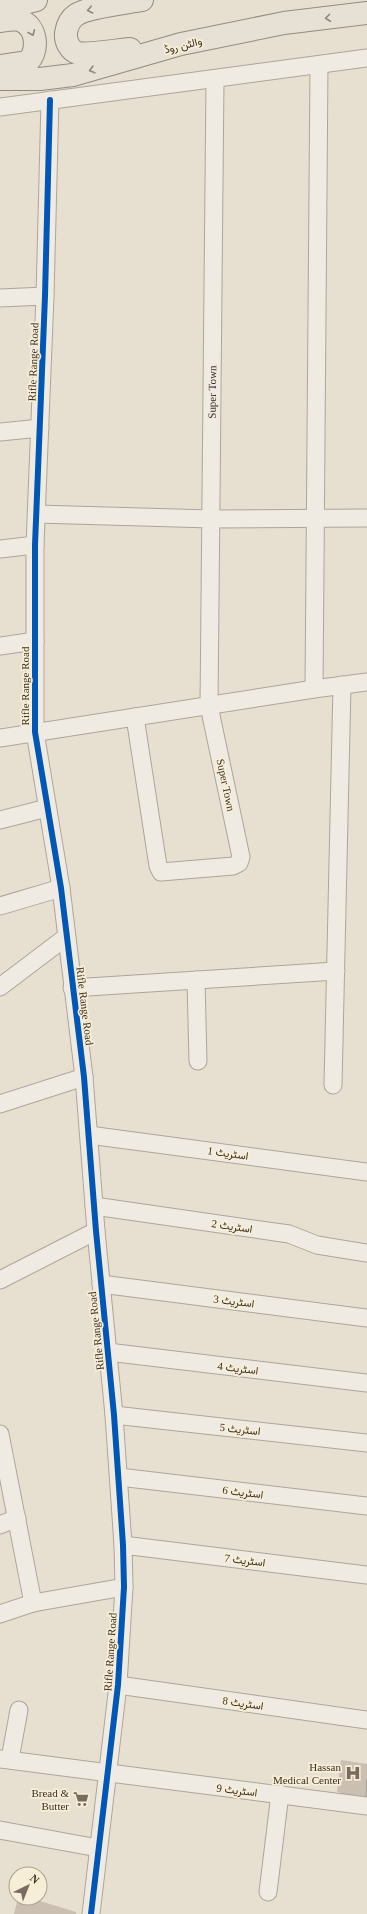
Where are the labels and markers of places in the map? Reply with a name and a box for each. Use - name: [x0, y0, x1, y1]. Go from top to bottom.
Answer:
- place label: Hassan Medical Center: [273, 1761, 341, 1786]
- hospital icon: Hassan Medical Center: [344, 1764, 362, 1782]
- place label: Bread & Butter: [31, 1787, 69, 1812]
- supermarket icon: Bread & Butter: [72, 1790, 90, 1808]

